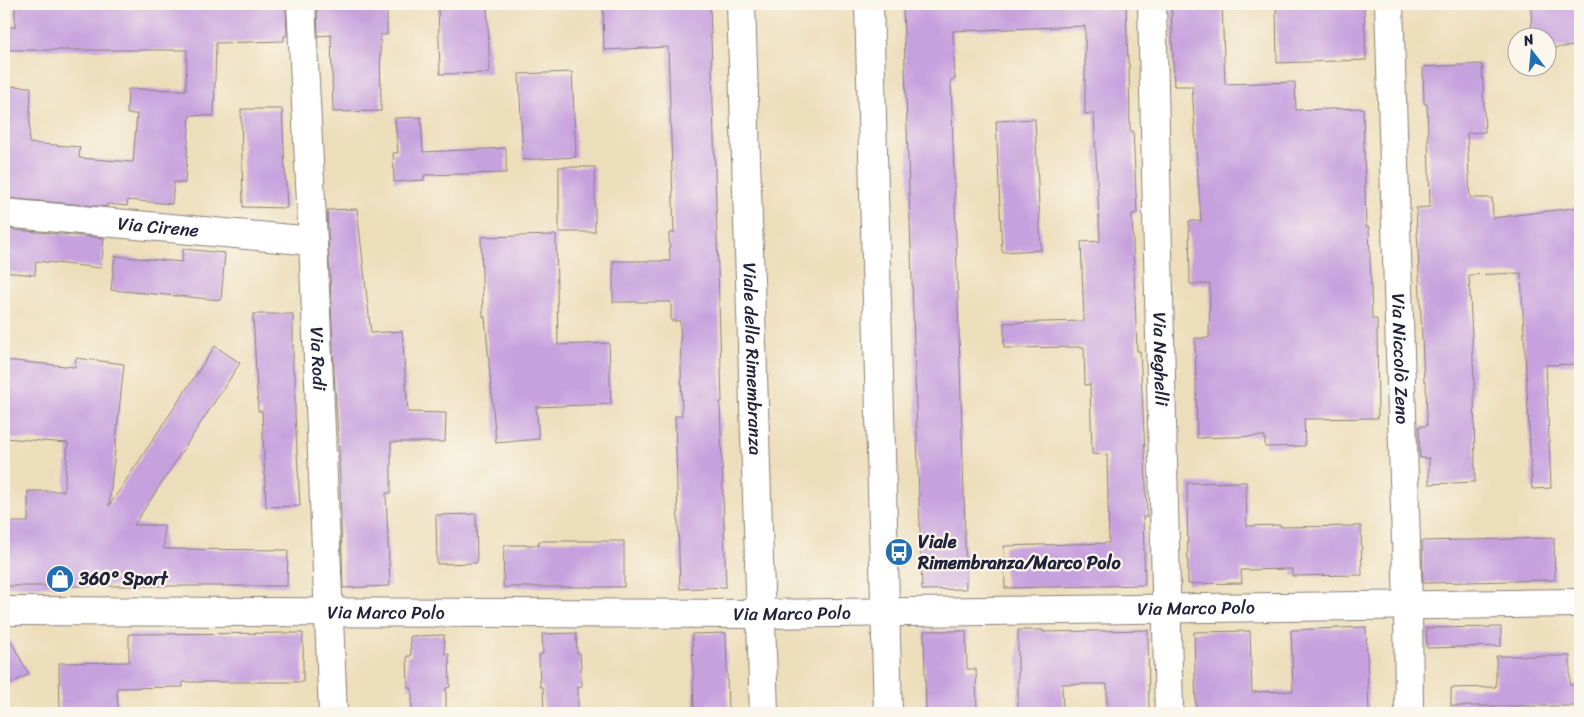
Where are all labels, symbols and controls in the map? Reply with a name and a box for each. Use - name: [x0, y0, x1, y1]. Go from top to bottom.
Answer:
- text: N: [1519, 27, 1537, 54]
- north arrow: [1506, 28, 1556, 78]
- street label: Via Cirene: [116, 207, 200, 247]
- street label: Viale della Rimembranza: [733, 262, 772, 456]
- street label: Via Niccolò Zeno: [1382, 293, 1418, 425]
- street label: Via Neghelli: [1143, 312, 1178, 407]
- street label: Via Rodi: [301, 326, 335, 392]
- place label: Viale Rimembranza/Marco Polo: [917, 526, 1122, 579]
- bus stop icon: Viale Rimembranza/Marco Polo: [884, 537, 914, 567]
- place label: 360° Sport: [78, 563, 169, 595]
- shop icon: 360° Sport: [45, 564, 75, 594]
- street label: Via Marco Polo: [1137, 591, 1255, 625]
- street label: Via Marco Polo: [327, 596, 445, 629]
- street label: Via Marco Polo: [733, 597, 851, 630]

